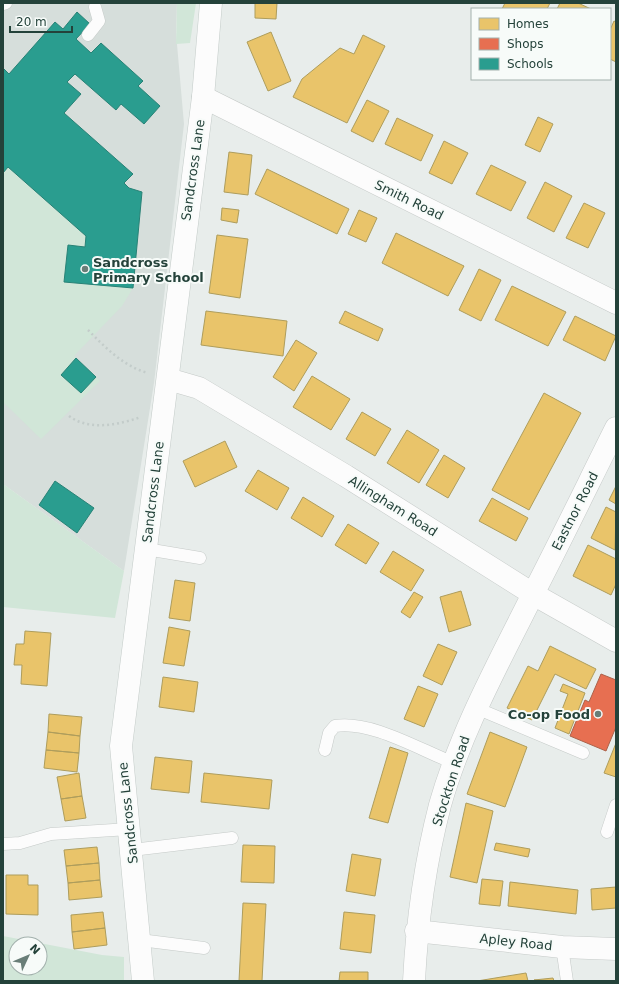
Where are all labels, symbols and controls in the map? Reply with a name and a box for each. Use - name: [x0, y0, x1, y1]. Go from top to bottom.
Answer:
- scale bar: [10, 8, 72, 34]
- legend: [471, 8, 611, 80]
- text: 20 m: [16, 15, 47, 29]
- text: Homes: [507, 17, 549, 31]
- text: Shops: [507, 37, 543, 51]
- text: Schools: [507, 57, 553, 71]
- street label: Sandcross Lane: [178, 118, 208, 222]
- street label: Smith Road: [372, 177, 446, 223]
- place label: Sandcross Primary School: [93, 255, 204, 285]
- marker: Sandcross Primary School: [80, 264, 90, 274]
- street label: Sandcross Lane: [139, 440, 167, 544]
- street label: Eastnor Road: [549, 469, 601, 553]
- street label: Allingham Road: [346, 473, 440, 539]
- place label: Co-op Food: [508, 707, 590, 722]
- marker: Co-op Food: [593, 709, 603, 719]
- street label: Stockton Road: [429, 734, 473, 828]
- street label: Sandcross Lane: [115, 761, 141, 865]
- street label: Apley Road: [479, 931, 553, 953]
- north arrow: [8, 936, 48, 976]
- text: N: [27, 942, 43, 957]

